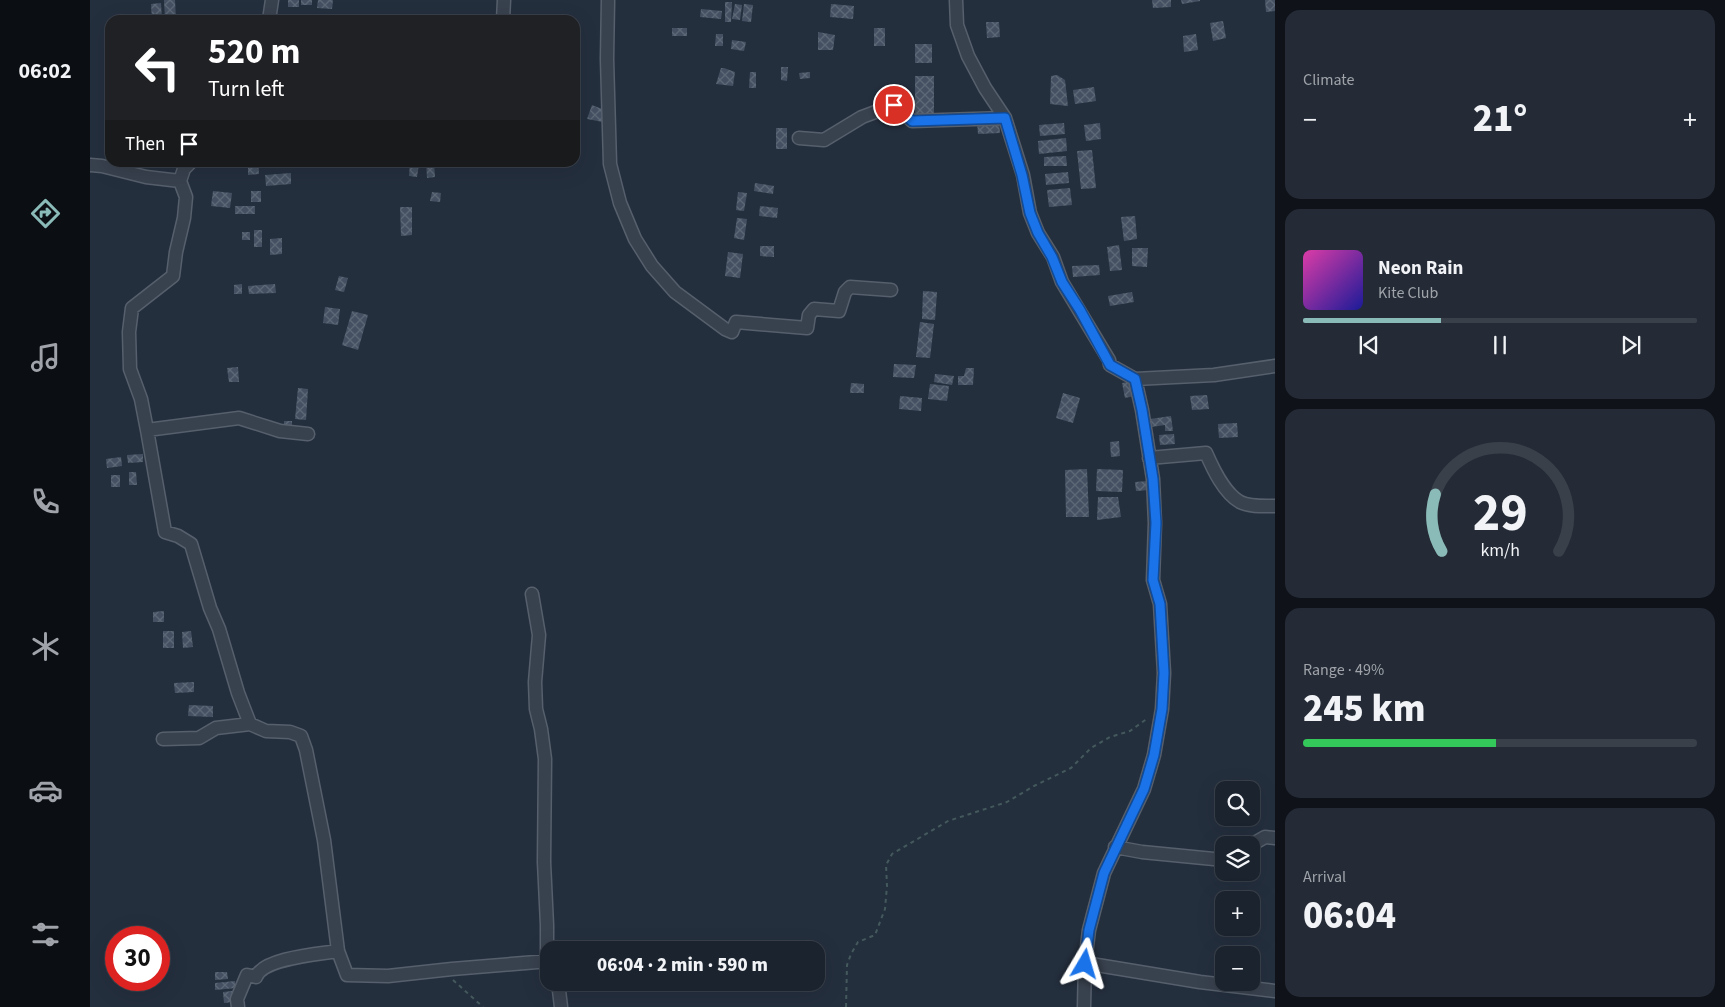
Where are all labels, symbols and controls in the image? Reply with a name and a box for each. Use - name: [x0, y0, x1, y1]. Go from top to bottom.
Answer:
- text: 520 m: [208, 27, 300, 77]
- icon: left: [125, 35, 190, 100]
- text: 06:02: [18, 55, 72, 87]
- text: Climate: [1303, 69, 1354, 91]
- text: Turn left: [208, 73, 284, 105]
- pin: [873, 84, 915, 126]
- icon: arrive: [880, 91, 908, 119]
- text: 21°: [1473, 92, 1527, 146]
- text: −: [1303, 100, 1317, 140]
- text: +: [1683, 100, 1697, 140]
- icon: arrive: [175, 130, 203, 158]
- text: Then: [125, 131, 165, 158]
- icon: directions: [28, 196, 63, 231]
- text: Neon Rain: [1378, 255, 1463, 282]
- text: Kite Club: [1378, 282, 1438, 304]
- icon: previous: [1355, 331, 1383, 359]
- icon: pause: [1486, 331, 1514, 359]
- icon: next: [1617, 331, 1645, 359]
- icon: music: [28, 340, 63, 375]
- text: 29: [1473, 477, 1527, 551]
- icon: phone: [28, 484, 63, 519]
- text: km/h: [1480, 538, 1520, 563]
- icon: climate: [28, 629, 63, 664]
- text: Range · 49%: [1303, 659, 1384, 681]
- text: 245 km: [1303, 682, 1425, 736]
- icon: car: [28, 773, 63, 808]
- map controls: [1215, 781, 1260, 991]
- button: search: [1215, 781, 1260, 826]
- button: layers: [1215, 836, 1260, 881]
- text: Arrival: [1303, 866, 1346, 888]
- text: 06:04: [1303, 889, 1396, 943]
- button: +: [1215, 891, 1260, 936]
- icon: filters: [28, 917, 63, 952]
- speed limit sign: 30: [105, 926, 170, 991]
- position arrow: [1058, 937, 1110, 989]
- button: −: [1215, 946, 1260, 991]
- text: 06:04 · 2 min · 590 m: [597, 952, 768, 979]

